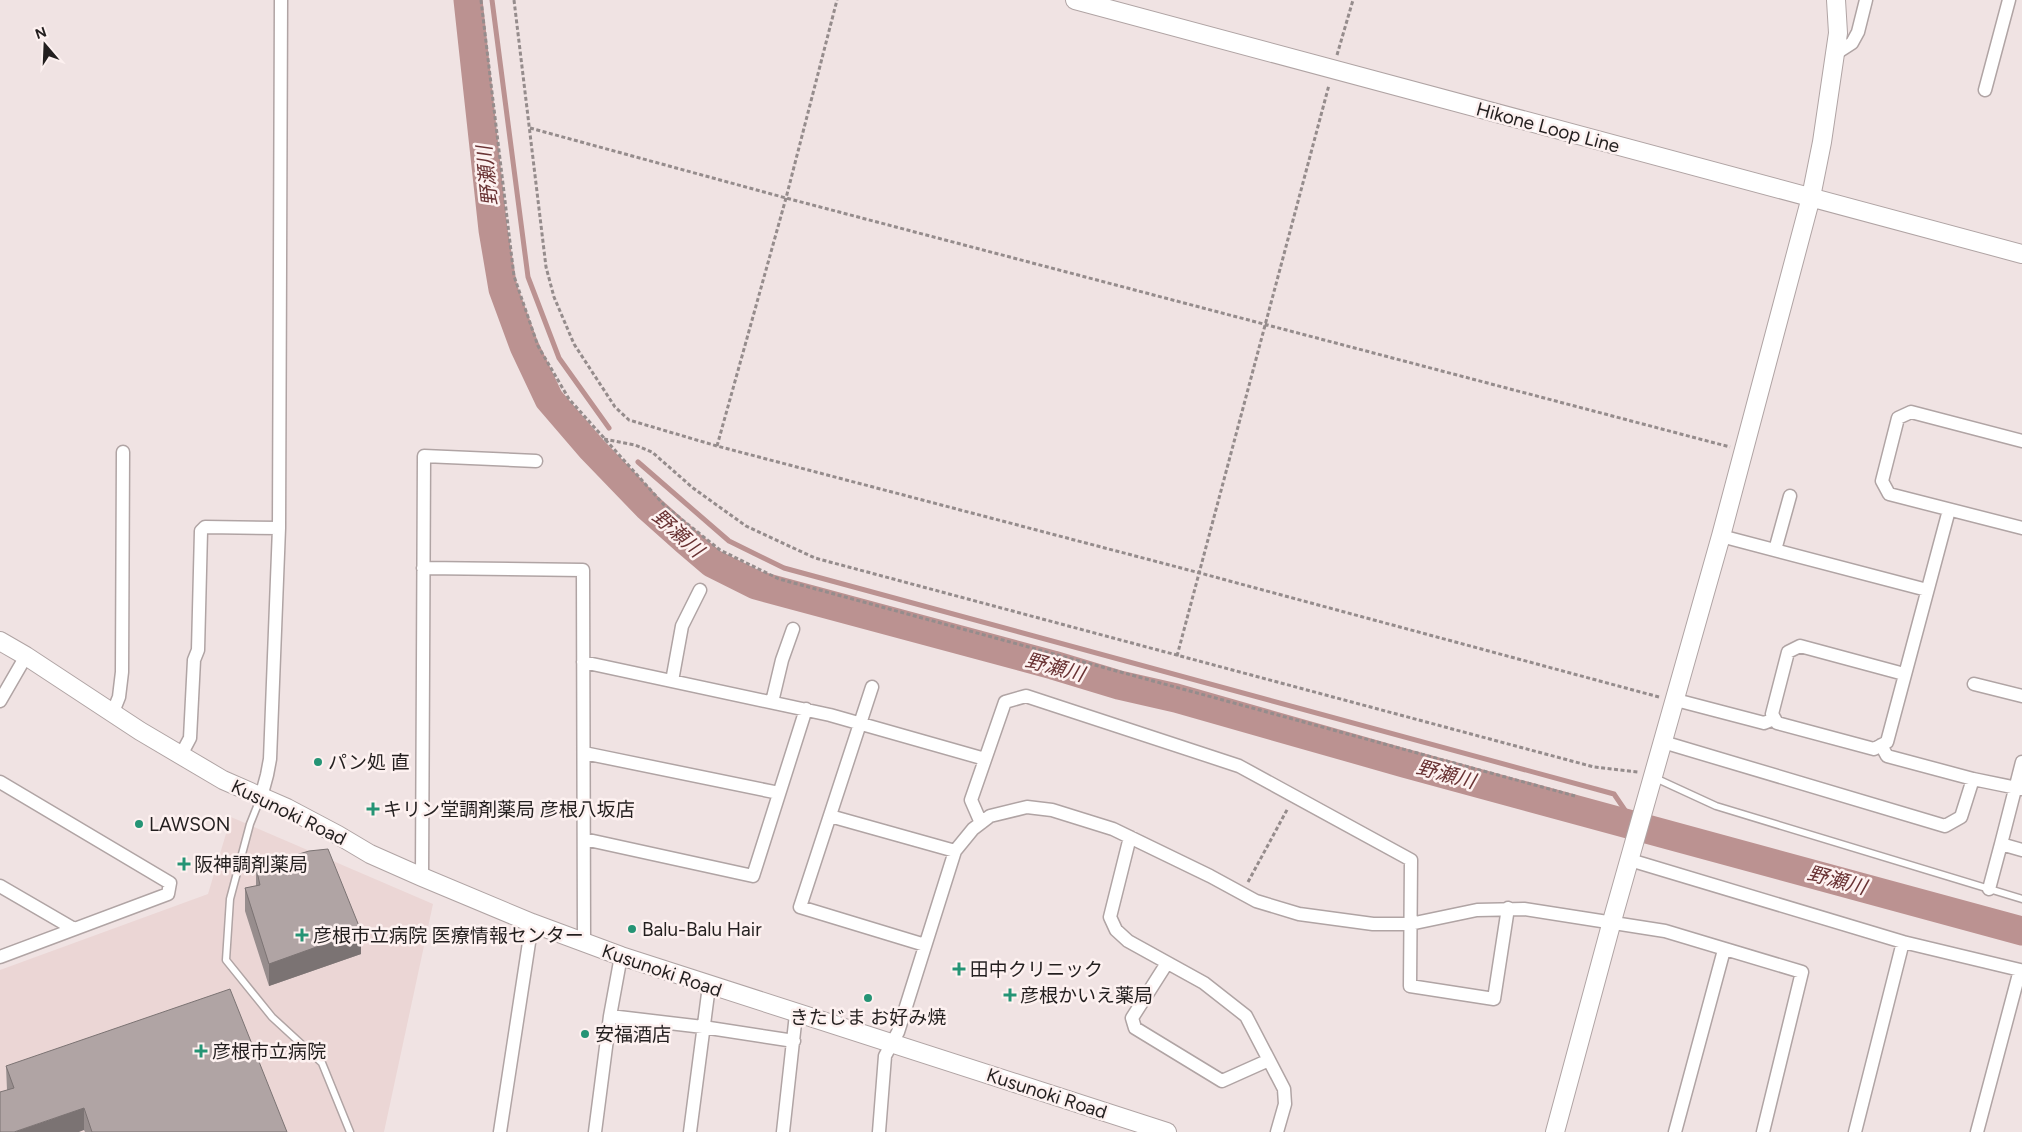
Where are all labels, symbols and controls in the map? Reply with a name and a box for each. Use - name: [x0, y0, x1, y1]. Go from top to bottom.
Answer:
- north arrow: [20, 20, 70, 70]
- text: N: [33, 23, 49, 43]
- street label: Hikone Loop Line: [1474, 97, 1622, 158]
- water label: 野瀬川: [472, 143, 502, 207]
- water label: 野瀬川: [648, 504, 710, 563]
- water label: 野瀬川: [1023, 648, 1089, 687]
- place label: パン処 直: [328, 751, 410, 774]
- water label: 野瀬川: [1414, 755, 1480, 794]
- marker: パン処 直: [312, 756, 324, 768]
- street label: Kusunoki Road: [227, 775, 350, 850]
- place label: キリン堂調剤薬局 彦根八坂店: [383, 798, 635, 821]
- marker: キリン堂調剤薬局 彦根八坂店: [367, 803, 379, 815]
- place label: LAWSON: [149, 813, 230, 836]
- marker: LAWSON: [133, 818, 145, 830]
- place label: 阪神調剤薬局: [194, 853, 308, 876]
- marker: 阪神調剤薬局: [178, 858, 190, 870]
- water label: 野瀬川: [1805, 861, 1871, 900]
- place label: Balu-Balu Hair: [642, 918, 762, 941]
- marker: Balu-Balu Hair: [626, 923, 638, 935]
- place label: 彦根市立病院 医療情報センター: [313, 924, 584, 947]
- marker: 彦根市立病院 医療情報センター: [295, 928, 309, 942]
- street label: Kusunoki Road: [599, 939, 725, 1002]
- place label: 田中クリニック: [970, 958, 1103, 981]
- marker: 田中クリニック: [952, 962, 966, 976]
- place label: 彦根かいえ薬局: [1020, 984, 1153, 1007]
- marker: 彦根かいえ薬局: [1004, 989, 1016, 1001]
- marker: きたじま お好み焼: [862, 992, 874, 1004]
- place label: きたじま お好み焼: [790, 1006, 946, 1029]
- place label: 安福酒店: [595, 1023, 671, 1046]
- marker: 安福酒店: [579, 1028, 591, 1040]
- place label: 彦根市立病院: [212, 1040, 326, 1063]
- marker: 彦根市立病院: [194, 1044, 208, 1058]
- street label: Kusunoki Road: [984, 1063, 1110, 1124]

